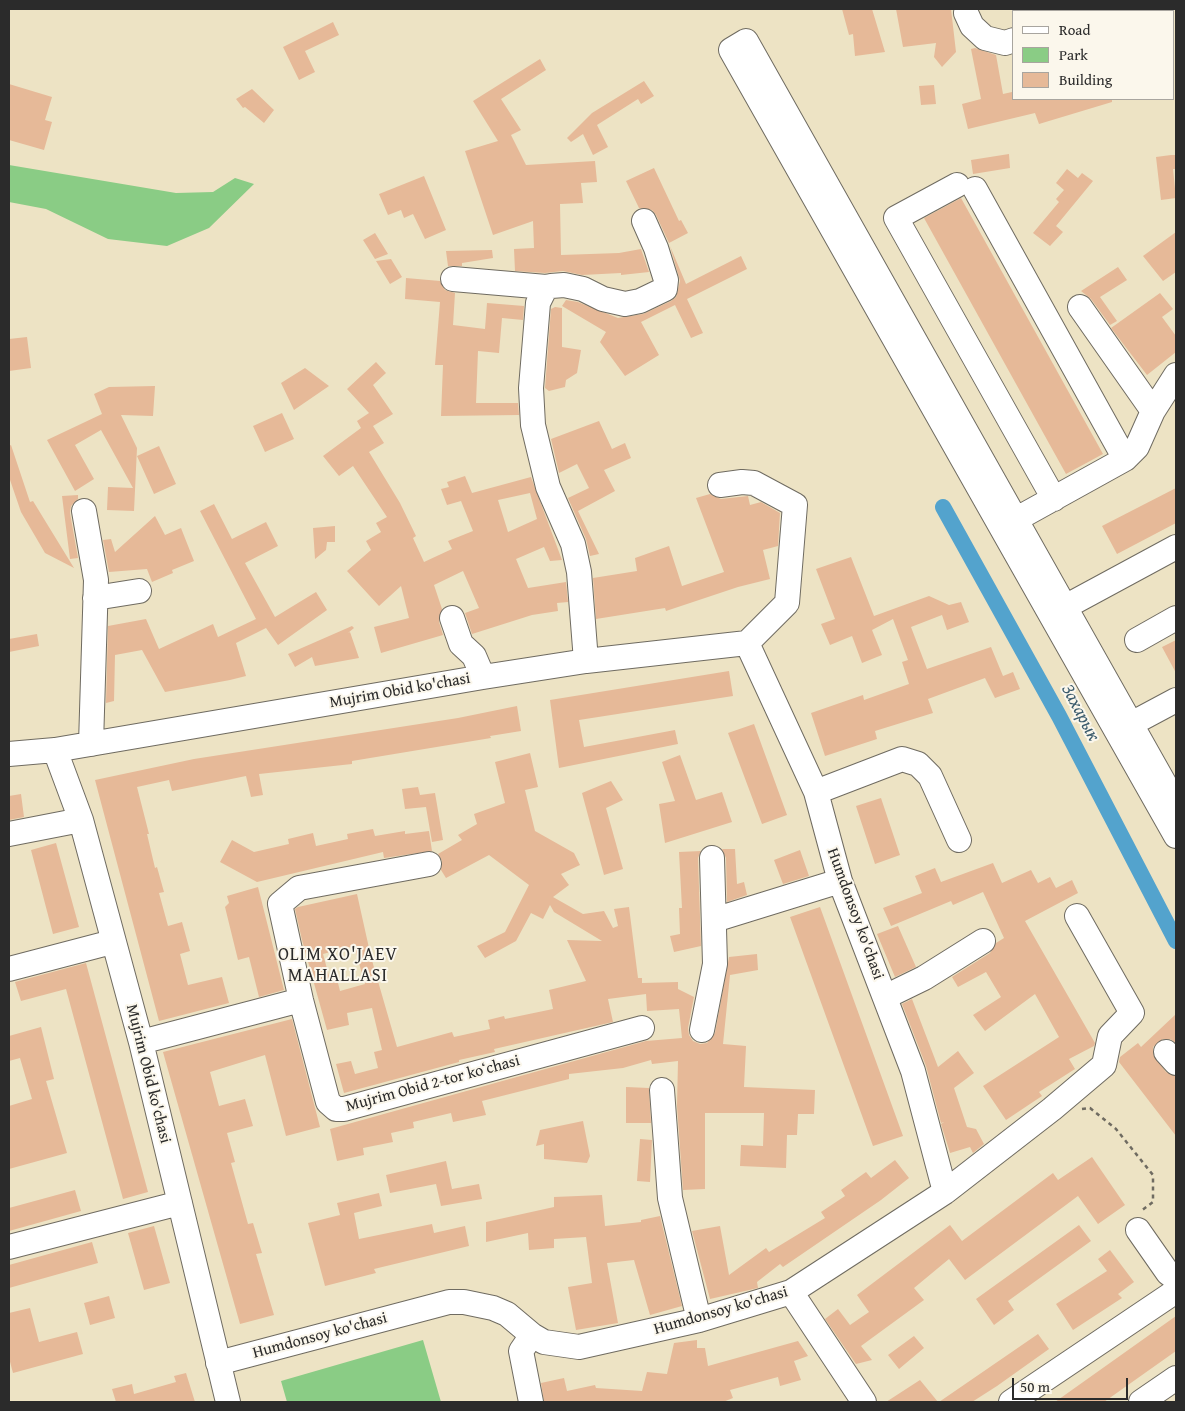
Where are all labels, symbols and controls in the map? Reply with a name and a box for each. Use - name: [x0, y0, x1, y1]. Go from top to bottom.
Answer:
- legend: [1012, 10, 1175, 100]
- text: Road: [1059, 19, 1090, 40]
- text: Park: [1059, 44, 1088, 65]
- text: Building: [1059, 69, 1112, 90]
- street label: Mujrim Obid ko'chasi: [328, 669, 472, 713]
- water label: Захарык: [1056, 681, 1104, 745]
- street label: Humdonsoy ko'chasi: [822, 846, 888, 982]
- district label: OLIM XO'JAEV MAHALLASI: [276, 944, 400, 986]
- street label: Mujrim Obid ko'chasi: [121, 1002, 175, 1146]
- street label: Mujrim Obid 2-tor koʻchasi: [344, 1052, 522, 1116]
- street label: Humdonsoy ko'chasi: [652, 1283, 790, 1339]
- street label: Humdonsoy ko'chasi: [251, 1309, 389, 1363]
- scale bar: [1015, 1368, 1131, 1400]
- text: 50 m: [1020, 1376, 1050, 1397]

